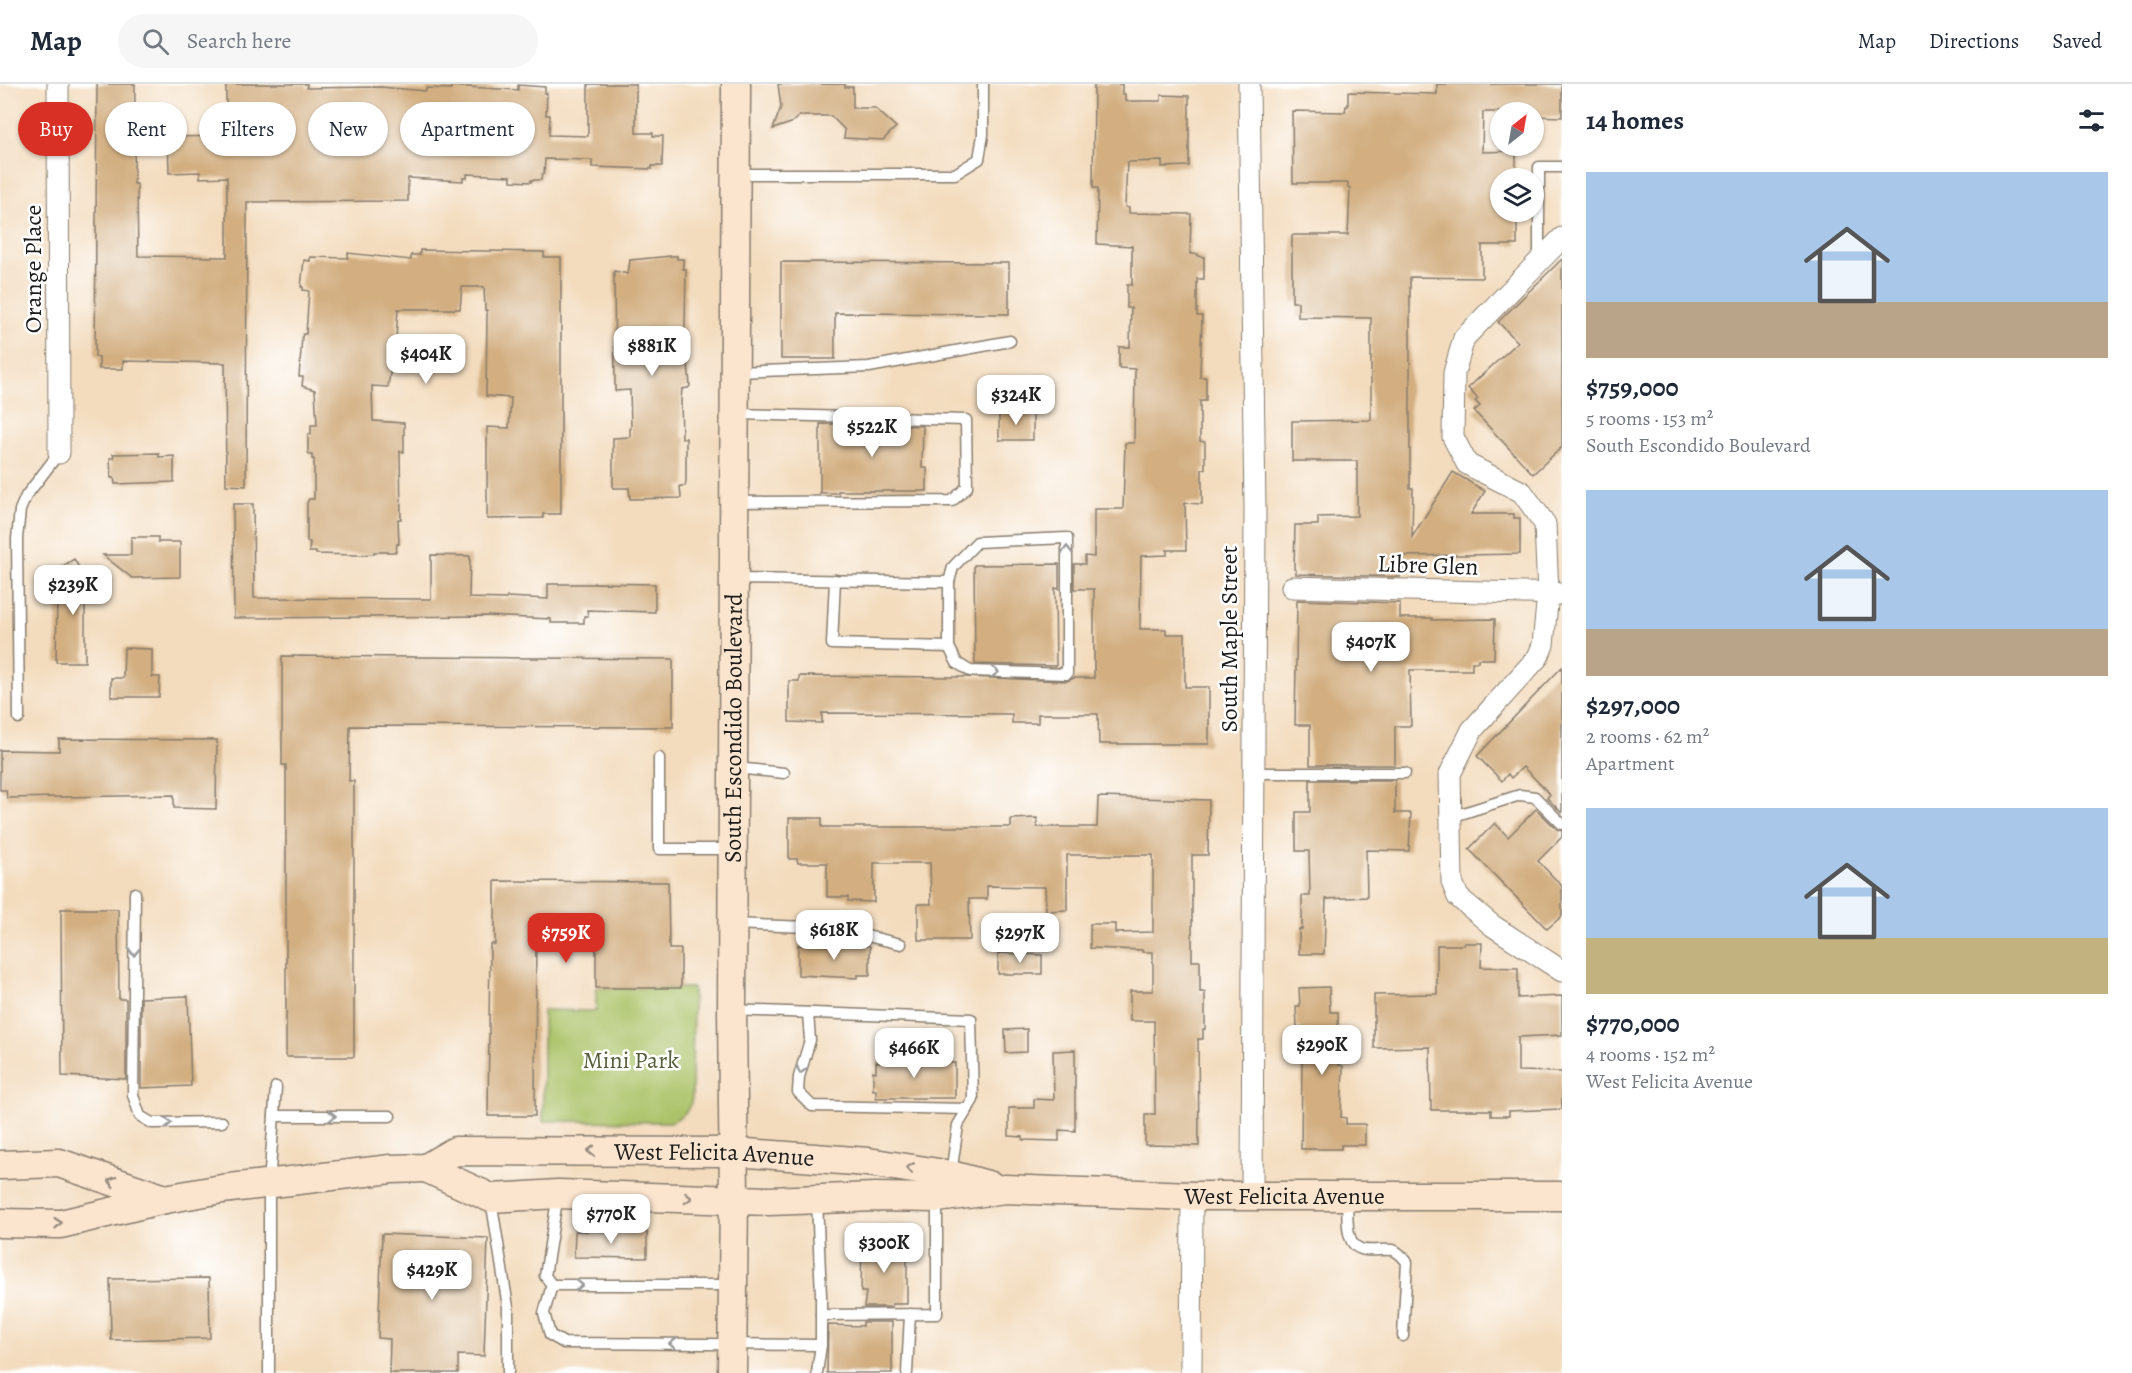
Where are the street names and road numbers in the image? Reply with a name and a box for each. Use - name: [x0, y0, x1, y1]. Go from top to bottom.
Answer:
- street label: Orange Place: [17, 205, 49, 333]
- street label: South Maple Street: [1213, 545, 1245, 732]
- street label: Libre Glen: [1377, 547, 1479, 583]
- street label: South Escondido Boulevard: [717, 593, 750, 863]
- street label: West Felicita Avenue: [613, 1136, 816, 1174]
- street label: West Felicita Avenue: [1183, 1180, 1385, 1212]

